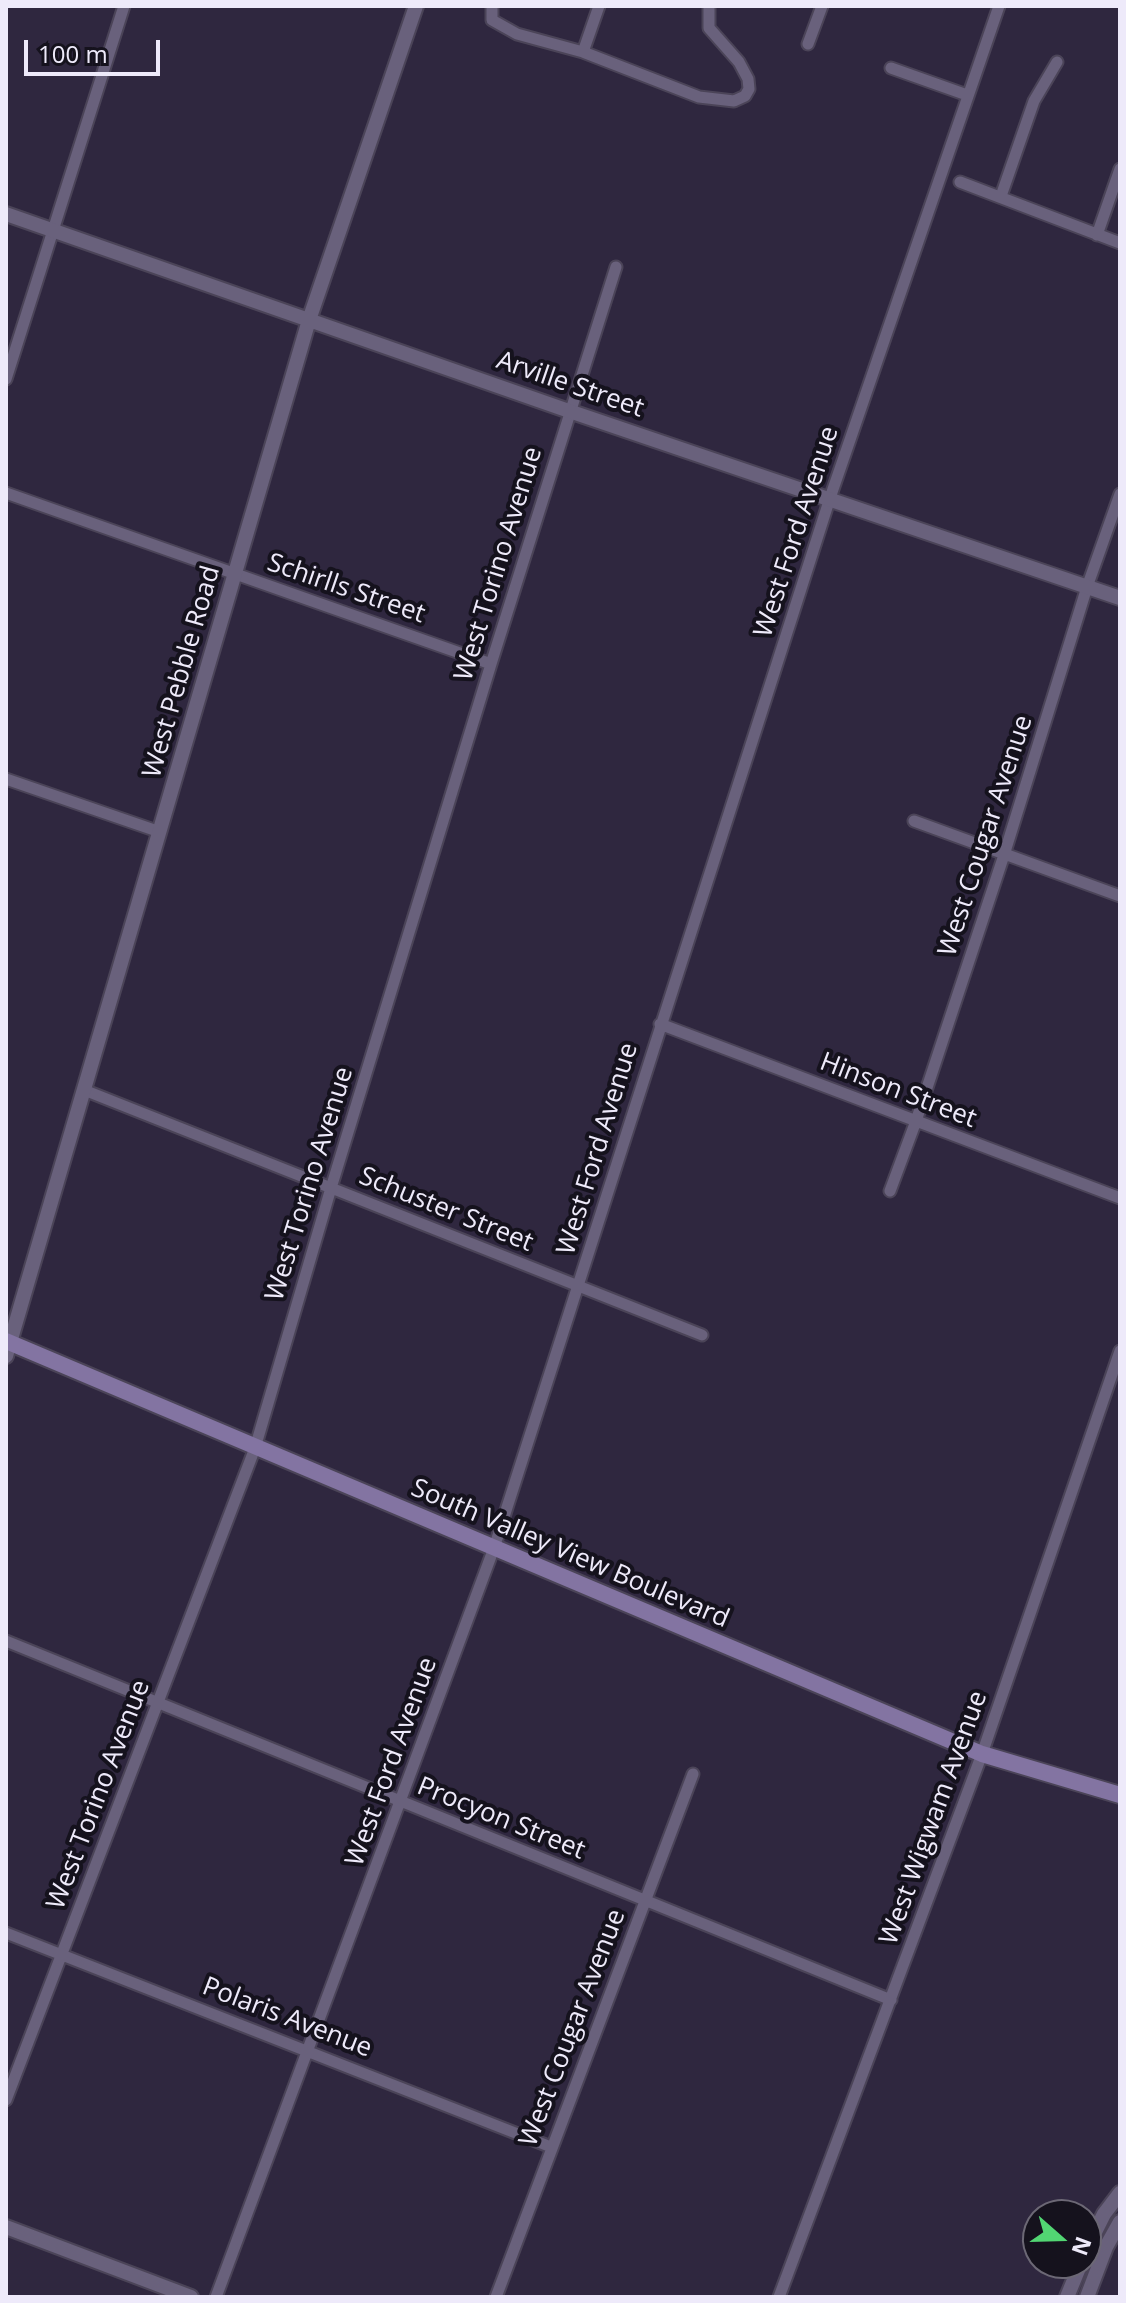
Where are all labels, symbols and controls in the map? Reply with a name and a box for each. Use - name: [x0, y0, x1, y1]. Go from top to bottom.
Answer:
- scale bar: [28, 24, 164, 74]
- text: 100 m: [38, 37, 108, 70]
- street label: Arville Street: [492, 345, 648, 425]
- street label: West Ford Avenue: [748, 423, 846, 641]
- street label: West Torino Avenue: [449, 443, 549, 685]
- street label: Schirlls Street: [263, 547, 429, 631]
- street label: West Pebble Road: [137, 562, 227, 782]
- street label: West Cougar Avenue: [932, 712, 1040, 960]
- street label: West Ford Avenue: [551, 1039, 645, 1259]
- street label: Hinson Street: [815, 1047, 981, 1135]
- street label: West Torino Avenue: [260, 1063, 360, 1305]
- street label: Schuster Street: [354, 1161, 538, 1259]
- street label: South Valley View Boulevard: [406, 1473, 734, 1635]
- street label: West Ford Avenue: [340, 1653, 444, 1871]
- street label: West Torino Avenue: [41, 1676, 157, 1914]
- street label: West Wigwam Avenue: [874, 1687, 994, 1949]
- street label: Procyon Street: [412, 1771, 590, 1867]
- street label: West Cougar Avenue: [513, 1905, 633, 2151]
- street label: Polaris Avenue: [198, 1971, 376, 2065]
- north arrow: [1022, 2199, 1102, 2279]
- text: N: [1066, 2233, 1100, 2260]

